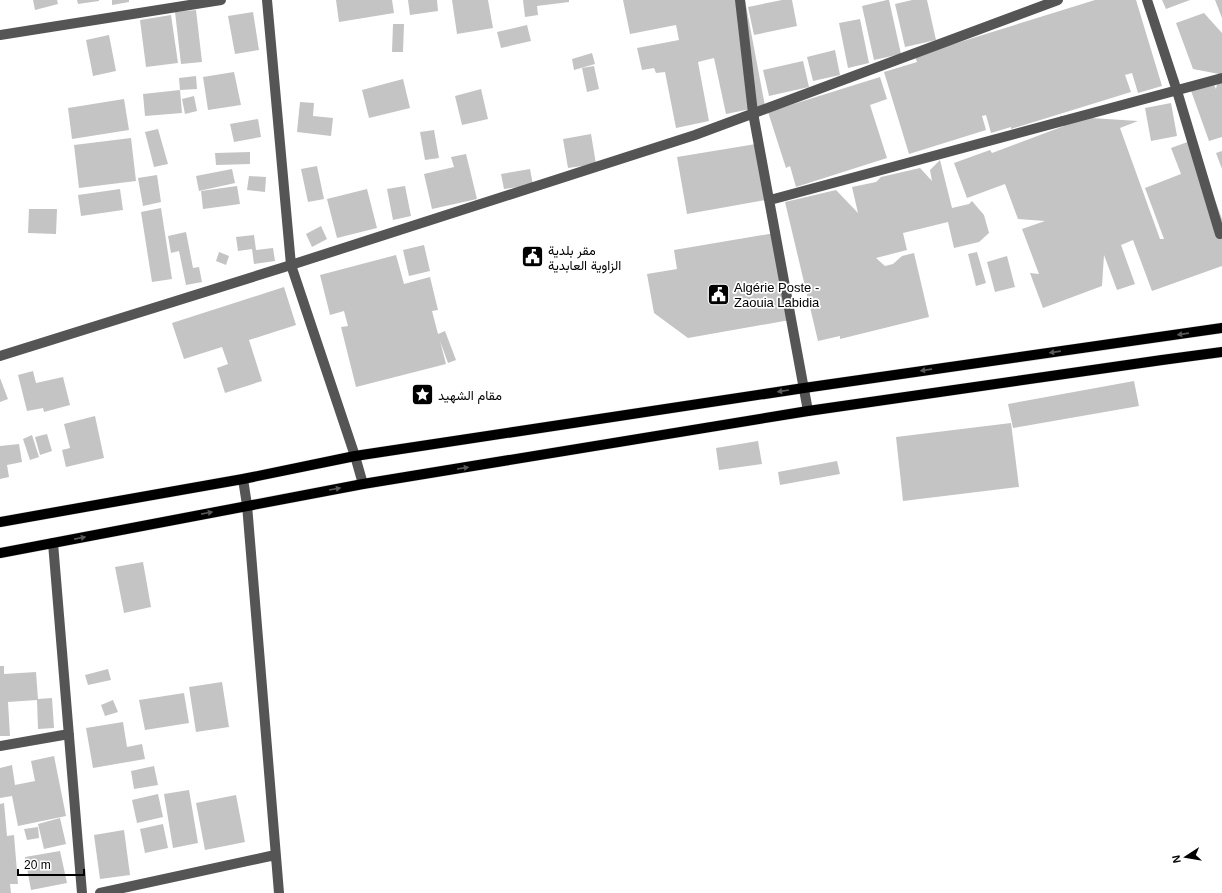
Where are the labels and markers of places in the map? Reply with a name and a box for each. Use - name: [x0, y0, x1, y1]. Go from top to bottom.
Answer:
- place label: مقر بلدية الزاوية العابدية: [548, 243, 621, 274]
- public building icon: مقر بلدية الزاوية العابدية: [520, 244, 546, 270]
- place label: Algérie Poste - Zaouia Labidia: [734, 280, 820, 310]
- public building icon: Algérie Poste - Zaouia Labidia: [705, 281, 731, 307]
- place icon: مقام الشهيد: [410, 382, 436, 408]
- place label: مقام الشهيد: [438, 388, 502, 404]

